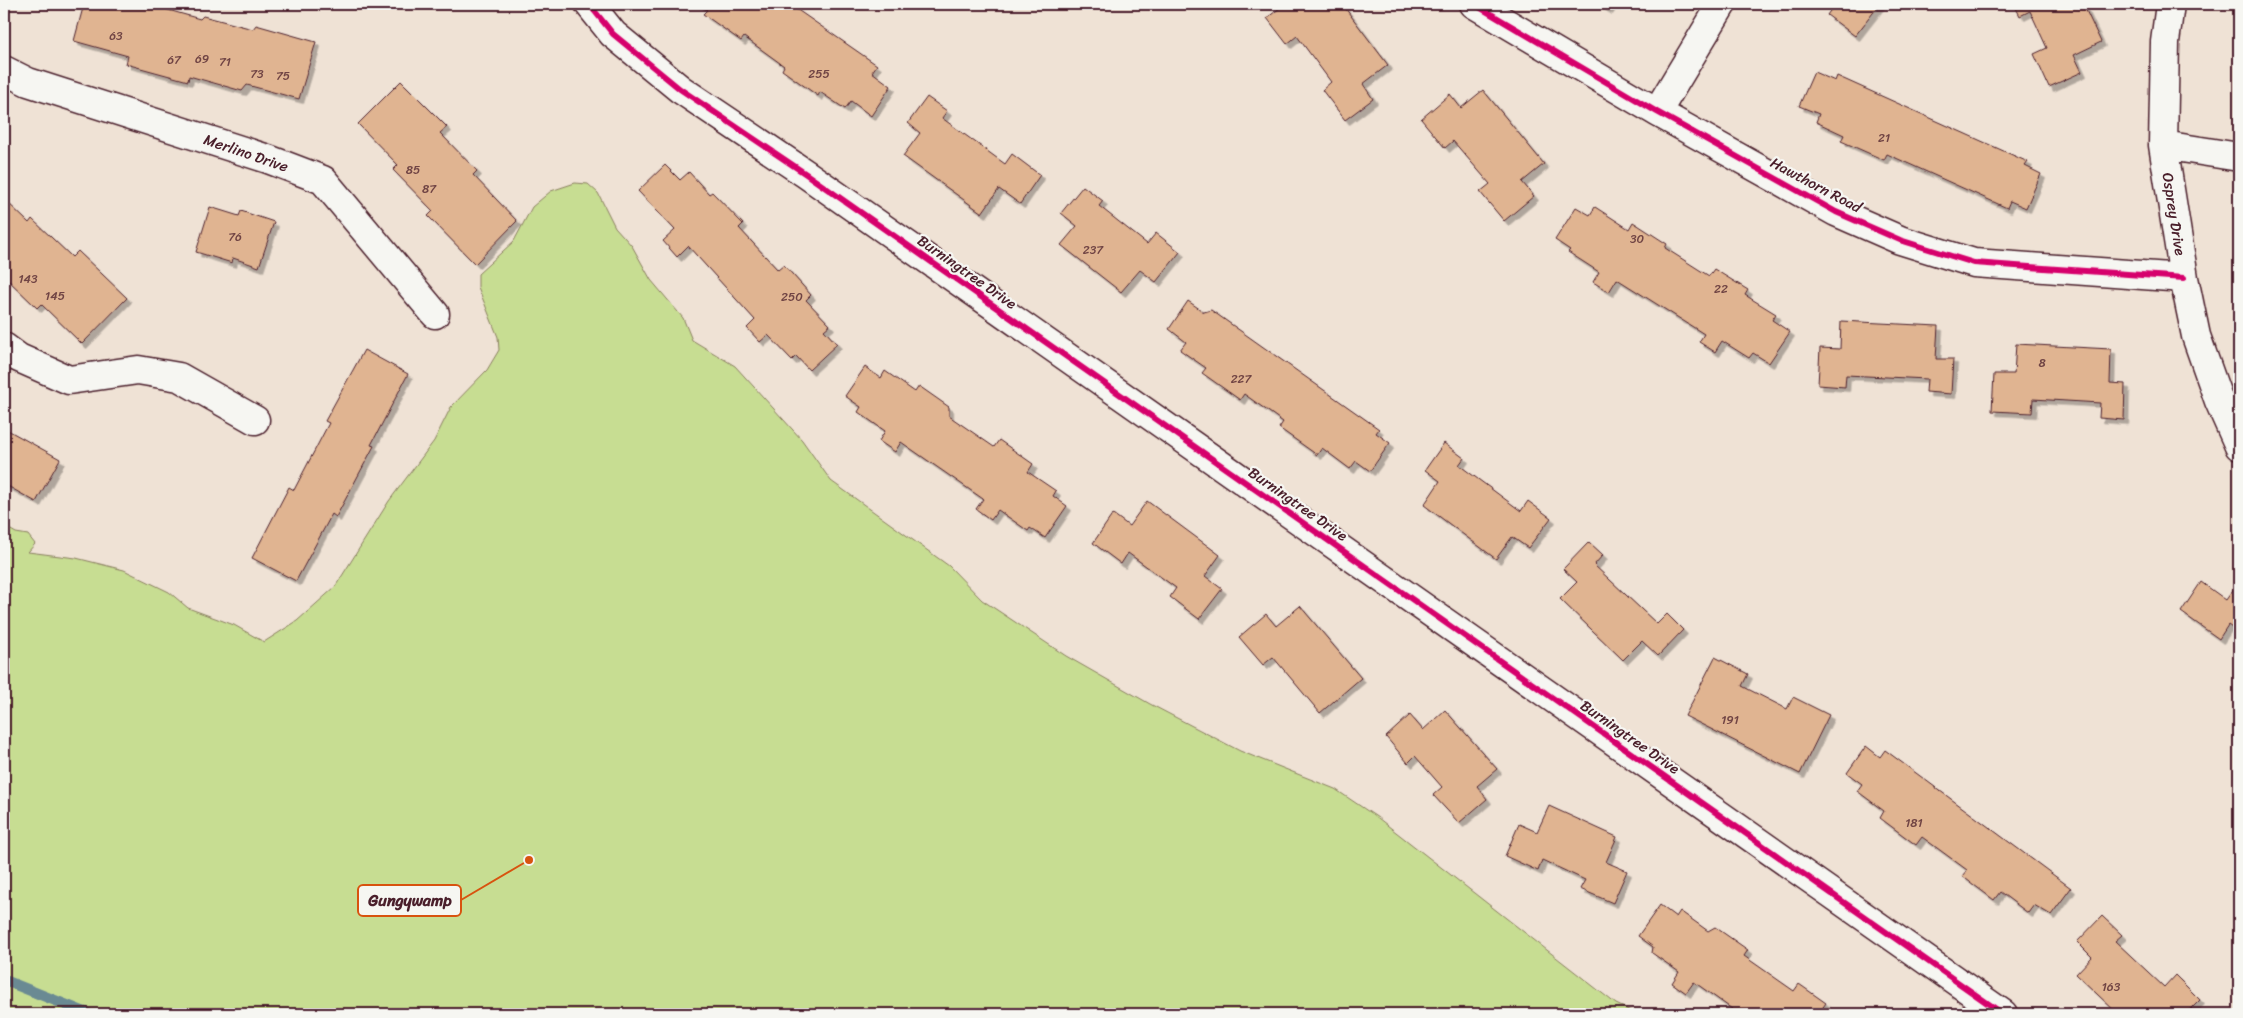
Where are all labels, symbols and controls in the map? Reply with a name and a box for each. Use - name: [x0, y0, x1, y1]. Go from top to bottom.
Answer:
- house number: 63: [109, 25, 123, 47]
- house number: 69: [195, 48, 209, 70]
- house number: 67: [167, 49, 182, 71]
- house number: 71: [219, 51, 231, 73]
- house number: 73: [250, 63, 264, 85]
- house number: 255: [808, 63, 830, 85]
- house number: 75: [276, 65, 290, 87]
- street label: Merlino Drive: [200, 126, 292, 180]
- house number: 21: [1878, 127, 1890, 149]
- street label: Hawthorn Road: [1765, 150, 1868, 221]
- house number: 85: [406, 159, 420, 181]
- street label: Osprey Drive: [2155, 171, 2193, 257]
- house number: 87: [422, 178, 437, 200]
- house number: 76: [228, 226, 242, 248]
- street label: Burningtree Drive: [912, 228, 1022, 316]
- house number: 30: [1630, 228, 1644, 250]
- house number: 237: [1083, 239, 1104, 261]
- house number: 143: [18, 268, 38, 290]
- house number: 22: [1714, 278, 1728, 300]
- house number: 145: [45, 285, 65, 307]
- house number: 250: [781, 286, 803, 308]
- house number: 8: [2038, 352, 2046, 374]
- house number: 227: [1231, 368, 1252, 390]
- street label: Burningtree Drive: [1243, 460, 1353, 548]
- street label: Burningtree Drive: [1575, 693, 1685, 781]
- house number: 191: [1721, 709, 1739, 731]
- house number: 181: [1905, 812, 1923, 834]
- callout: Gungywamp: [358, 885, 461, 916]
- text: Gungywamp: [367, 886, 452, 915]
- house number: 163: [2102, 976, 2121, 998]

